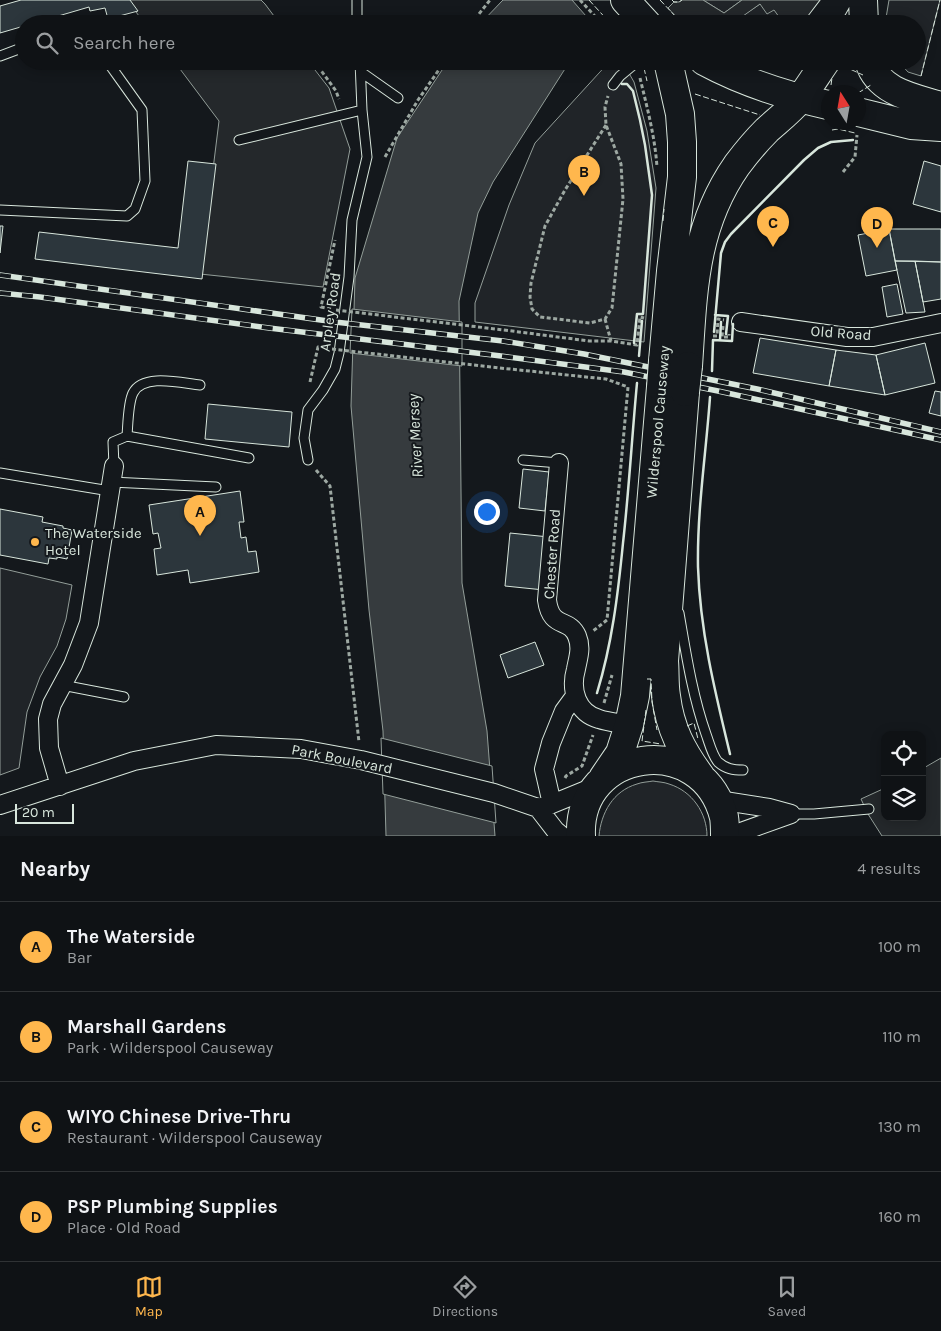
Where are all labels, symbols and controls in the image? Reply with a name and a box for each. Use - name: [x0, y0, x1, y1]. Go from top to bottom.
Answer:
- search box: [15, 15, 926, 70]
- icon: search: [33, 29, 61, 57]
- text: Search here: [73, 32, 175, 54]
- north arrow: [821, 85, 866, 130]
- pin: B: [568, 155, 600, 196]
- pin: C: [757, 206, 789, 247]
- pin: D: [861, 207, 893, 248]
- street label: Arpley Road: [316, 271, 344, 353]
- street label: Old Road: [810, 322, 872, 344]
- street label: Wilderspool Causeway: [642, 345, 674, 499]
- water label: River Mersey: [403, 393, 427, 478]
- pin: A: [184, 495, 216, 536]
- your location: [474, 499, 500, 525]
- street label: Chester Road: [540, 508, 564, 600]
- place label: The Waterside Hotel: [45, 524, 142, 559]
- marker: The Waterside Hotel: [29, 536, 41, 548]
- map controls: [881, 731, 926, 821]
- button: locate: [881, 731, 926, 776]
- street label: Park Boulevard: [290, 740, 394, 778]
- button: layers: [881, 776, 926, 821]
- scale bar: [15, 801, 74, 824]
- text: 20 m: [22, 804, 55, 821]
- text: Nearby: [20, 857, 90, 881]
- text: 4 results: [857, 859, 921, 878]
- text: The Waterside: [67, 926, 195, 948]
- text: A: [31, 937, 41, 956]
- text: 100 m: [878, 937, 921, 956]
- text: Bar: [67, 948, 92, 967]
- text: Marshall Gardens: [67, 1016, 227, 1038]
- text: B: [31, 1027, 41, 1046]
- text: 110 m: [882, 1027, 921, 1046]
- text: Park · Wilderspool Causeway: [67, 1038, 273, 1057]
- text: WIYO Chinese Drive-Thru: [67, 1106, 291, 1128]
- text: C: [31, 1117, 41, 1136]
- text: 130 m: [878, 1117, 921, 1136]
- text: Restaurant · Wilderspool Causeway: [67, 1128, 322, 1147]
- text: PSP Plumbing Supplies: [67, 1196, 278, 1218]
- text: D: [31, 1207, 41, 1226]
- text: 160 m: [878, 1207, 921, 1226]
- text: Place · Old Road: [67, 1218, 181, 1237]
- tab: Map: [135, 1273, 163, 1320]
- tab: Directions: [432, 1273, 498, 1320]
- tab: Saved: [768, 1273, 806, 1320]

